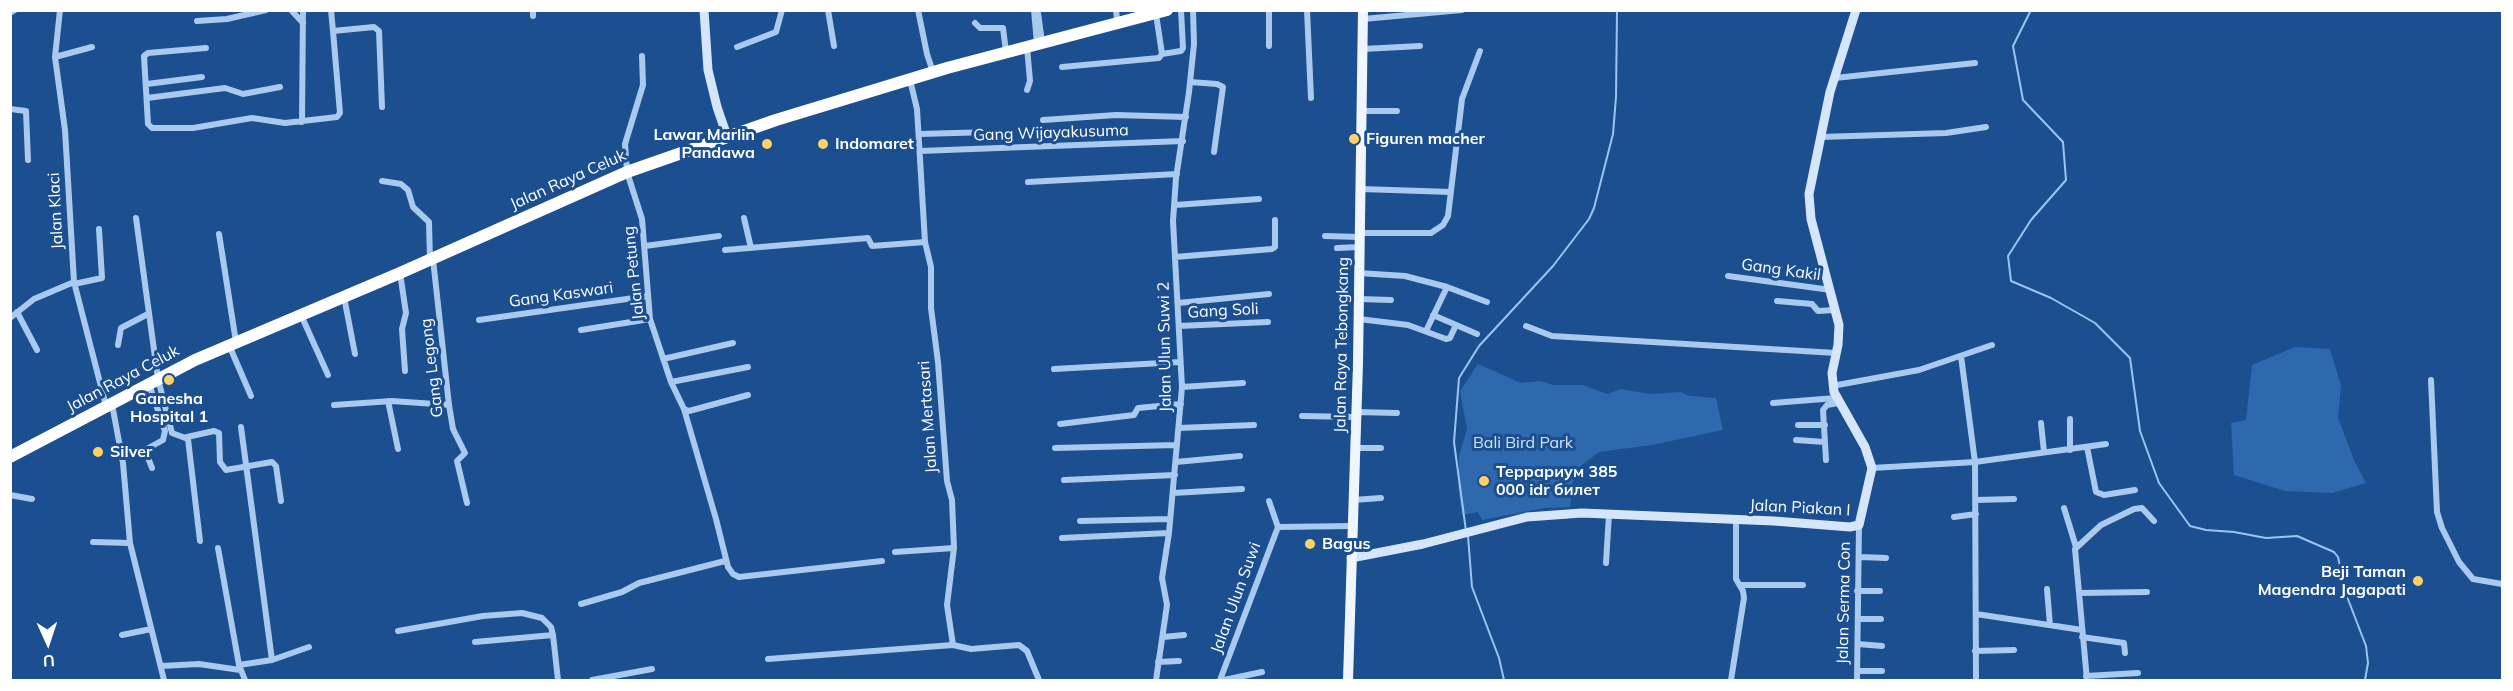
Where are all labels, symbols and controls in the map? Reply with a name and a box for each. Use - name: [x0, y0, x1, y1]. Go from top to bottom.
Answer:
- street label: Gang Wijayakusuma: [973, 121, 1129, 145]
- place label: Lawar Marlin Pandawa: [654, 125, 755, 163]
- place label: Figuren macher: [1366, 129, 1485, 149]
- marker: Figuren macher: [1347, 132, 1361, 146]
- place label: Indomaret: [835, 134, 914, 154]
- marker: Lawar Marlin Pandawa: [760, 137, 774, 151]
- marker: Indomaret: [816, 137, 830, 151]
- street label: Jalan Raya Celuk: [507, 146, 629, 214]
- street label: Jalan Klaci: [44, 172, 68, 250]
- street label: Jalan Petung: [620, 225, 648, 321]
- street label: Gang Kakil: [1740, 255, 1822, 285]
- street label: Jalan Raya Tebongkang: [1331, 257, 1353, 433]
- street label: Gang Kaswari: [508, 278, 614, 312]
- street label: Jalan Ulun Suwi 2: [1154, 281, 1176, 413]
- street label: Gang Soli: [1187, 300, 1259, 322]
- street label: Gang Legong: [416, 317, 448, 419]
- street label: Jalan Raya Celuk: [63, 341, 183, 417]
- street label: Jalan Mertasari: [914, 360, 942, 474]
- marker: Ganesha Hospital 1: [162, 373, 176, 387]
- place label: Ganesha Hospital 1: [130, 389, 208, 427]
- park label: Bali Bird Park: [1473, 433, 1573, 453]
- place label: Silver: [110, 442, 152, 462]
- marker: Silver: [91, 445, 105, 459]
- place label: Террариум 385 000 idr билет: [1496, 462, 1617, 500]
- marker: Террариум 385 000 idr билет: [1477, 474, 1491, 488]
- street label: Jalan Piakan I: [1749, 496, 1851, 520]
- place label: Bagus: [1322, 534, 1370, 554]
- marker: Bagus: [1303, 537, 1317, 551]
- street label: Jalan Ulun Suwi: [1207, 540, 1265, 656]
- street label: Jalan Serma Con: [1833, 541, 1855, 665]
- place label: Beji Taman Magendra Jagapati: [2258, 562, 2406, 600]
- marker: Beji Taman Magendra Jagapati: [2411, 574, 2425, 588]
- north arrow: [18, 613, 78, 673]
- text: U: [43, 651, 55, 671]

